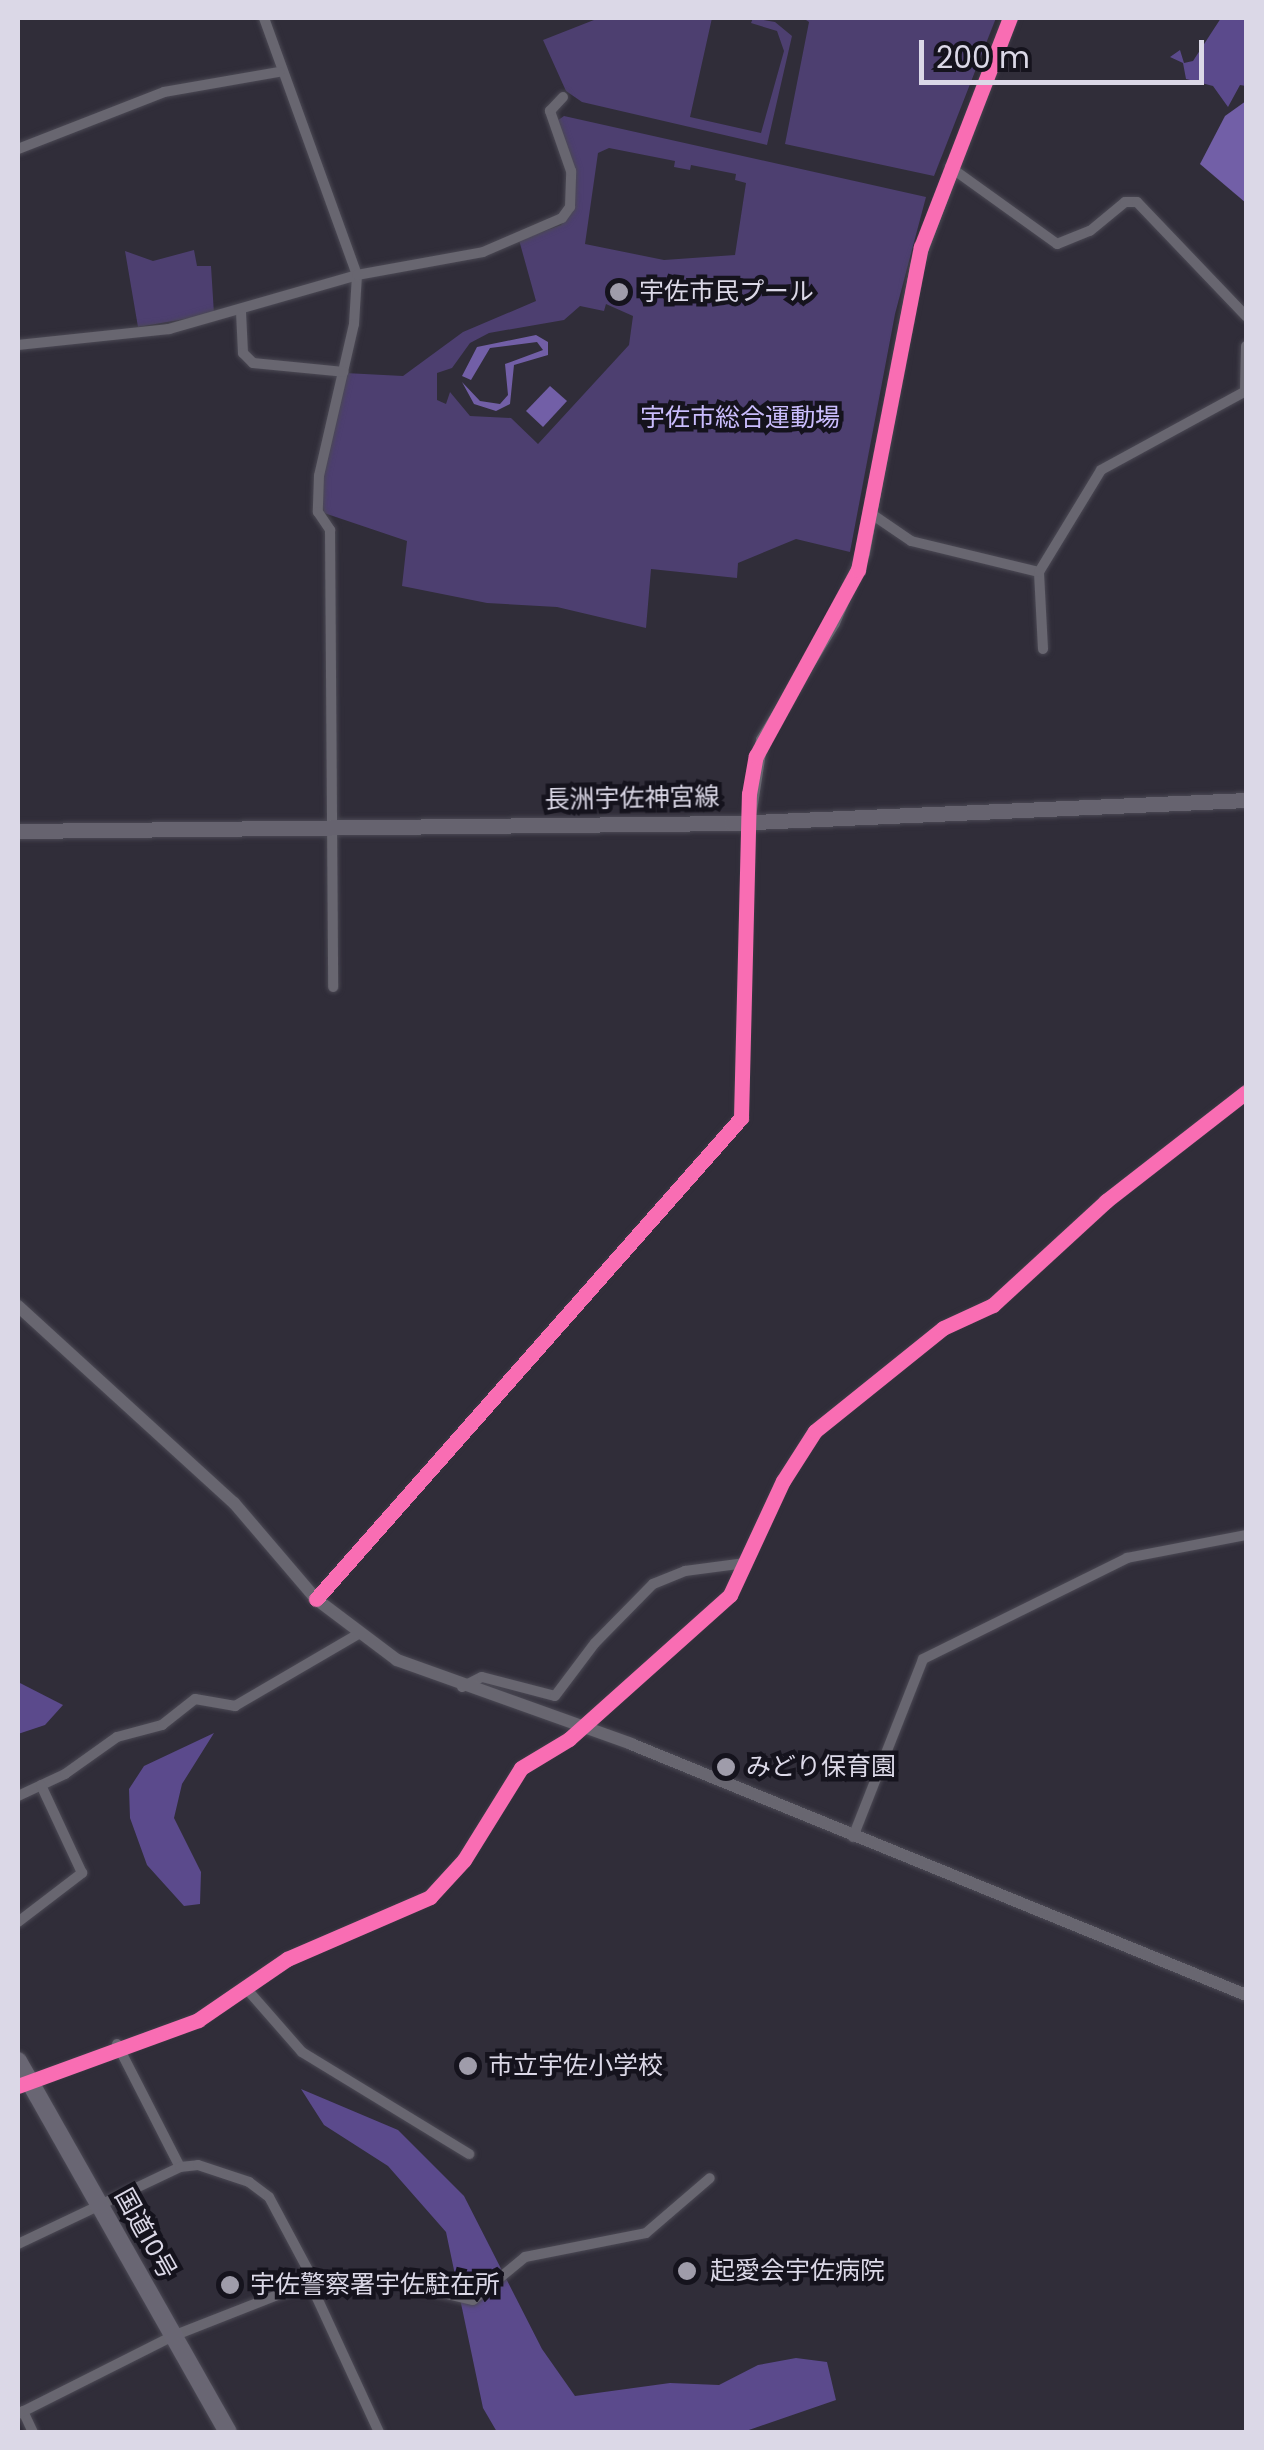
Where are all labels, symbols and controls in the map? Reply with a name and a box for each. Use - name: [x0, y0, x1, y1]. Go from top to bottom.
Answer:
- scale bar: [924, 20, 1209, 82]
- text: 200 m: [936, 36, 1030, 79]
- place label: 宇佐市民プール: [639, 277, 814, 307]
- marker: 宇佐市民プール: [608, 281, 630, 303]
- park label: 宇佐市総合運動場: [640, 403, 840, 433]
- street label: 長洲宇佐神宮線: [544, 782, 720, 816]
- place label: みどり保育園: [746, 1752, 896, 1782]
- marker: みどり保育園: [715, 1756, 737, 1778]
- place label: 市立宇佐小学校: [488, 2051, 663, 2081]
- marker: 市立宇佐小学校: [457, 2055, 479, 2077]
- street label: 国道10号: [108, 2184, 182, 2284]
- place label: 起愛会宇佐病院: [710, 2256, 885, 2286]
- marker: 起愛会宇佐病院: [674, 2258, 700, 2284]
- place label: 宇佐警察署宇佐駐在所: [250, 2270, 500, 2300]
- marker: 宇佐警察署宇佐駐在所: [219, 2274, 241, 2296]

